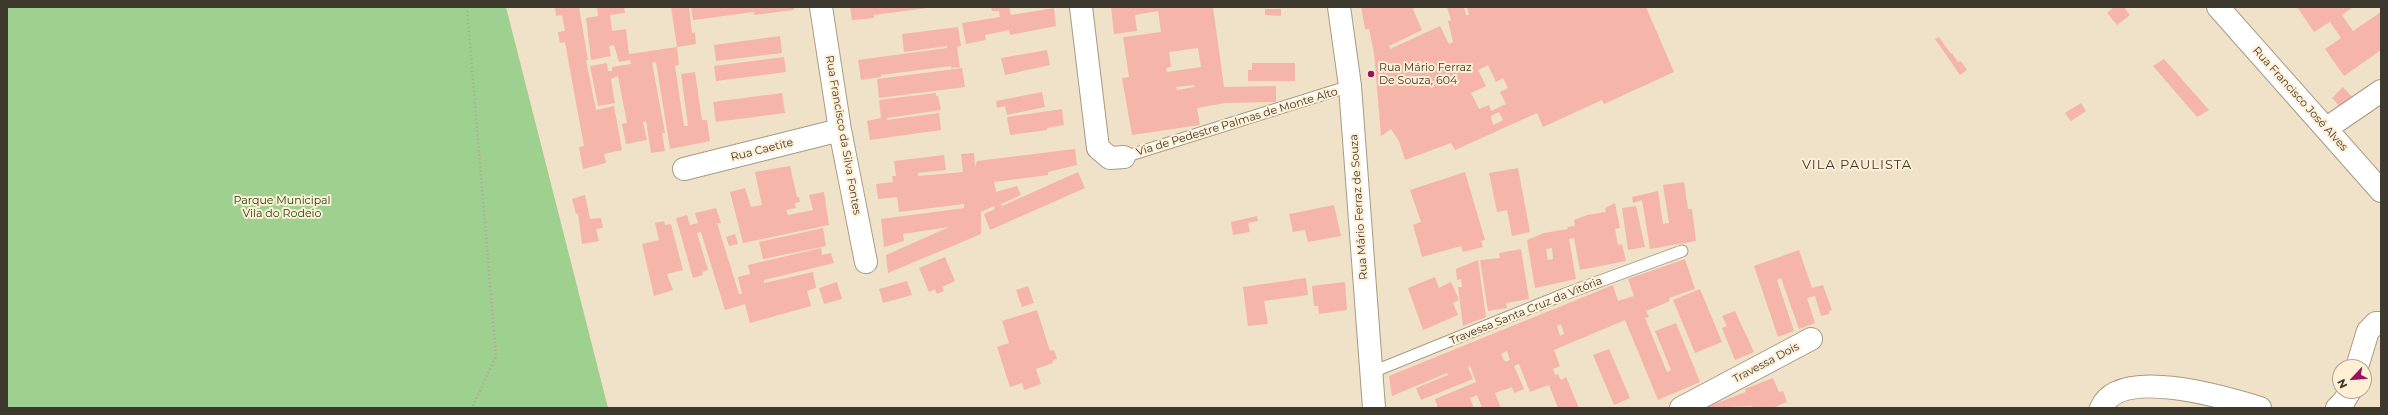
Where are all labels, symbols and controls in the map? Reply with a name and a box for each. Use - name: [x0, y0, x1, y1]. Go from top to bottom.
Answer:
- street label: Rua Francisco José Alves: [2250, 44, 2350, 154]
- street label: Rua Francisco da Silva Fontes: [822, 54, 864, 216]
- place label: Rua Mário Ferraz De Souza, 604: [1379, 61, 1472, 87]
- marker: Rua Mário Ferraz De Souza, 604: [1366, 69, 1376, 79]
- street label: Via de Pedestre Palmas de Monte Alto: [1135, 85, 1339, 159]
- street label: Rua Mário Ferraz de Souza: [1347, 134, 1371, 280]
- street label: Rua Caetite: [729, 136, 795, 164]
- district label: VILA PAULISTA: [1802, 157, 1912, 173]
- park label: Parque Municipal Vila do Rodeio: [233, 194, 331, 220]
- street label: Travessa Santa Cruz da Vitória: [1448, 274, 1604, 348]
- street label: Travessa Dois: [1731, 340, 1801, 386]
- north arrow: [2332, 359, 2372, 399]
- text: N: [2334, 377, 2350, 391]

